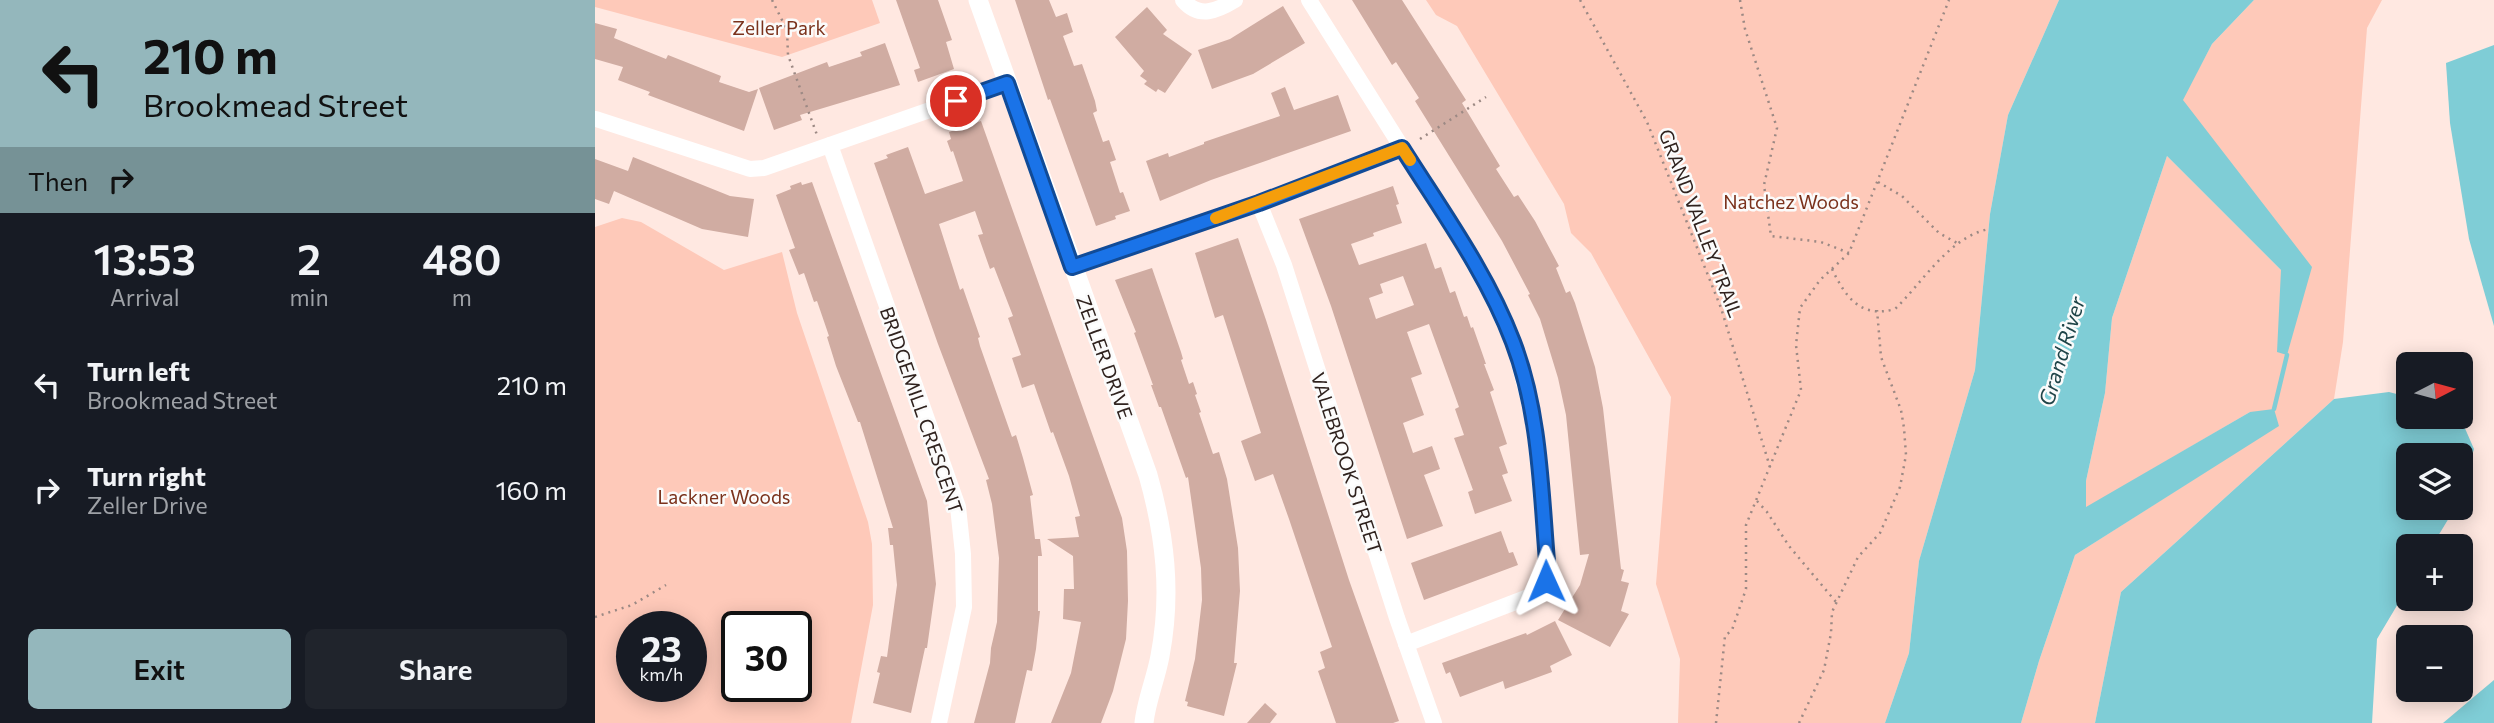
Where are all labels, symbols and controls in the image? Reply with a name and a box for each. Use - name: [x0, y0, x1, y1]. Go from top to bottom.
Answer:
- park label: Zeller Park: [732, 16, 826, 39]
- text: 210 m: [143, 24, 278, 84]
- icon: left: [28, 28, 119, 119]
- pin: [926, 71, 986, 131]
- icon: arrive: [937, 82, 975, 120]
- text: Brookmead Street: [143, 84, 408, 124]
- street label: GRAND VALLEY TRAIL: [1654, 126, 1748, 320]
- icon: right: [102, 161, 140, 199]
- text: Then: [28, 165, 88, 196]
- park label: Natchez Woods: [1723, 190, 1859, 213]
- text: 13:53: [94, 232, 196, 284]
- text: 2: [297, 232, 321, 284]
- text: 480: [422, 232, 501, 284]
- text: Arrival: [110, 283, 180, 311]
- text: min: [290, 283, 329, 311]
- text: m: [452, 283, 472, 311]
- street label: ZELLER DRIVE: [1072, 292, 1138, 422]
- water label: Grand River: [2033, 293, 2090, 408]
- street label: BRIDGEMILL CRESCENT: [876, 303, 968, 517]
- north arrow: [2396, 352, 2473, 429]
- map controls: [2396, 352, 2473, 702]
- text: Turn left: [87, 355, 190, 386]
- icon: left: [28, 366, 66, 404]
- text: 210 m: [497, 369, 567, 400]
- street label: VALEBROOK STREET: [1307, 369, 1387, 557]
- text: Brookmead Street: [87, 386, 278, 414]
- button: layers: [2396, 443, 2473, 520]
- text: Turn right: [87, 460, 206, 491]
- icon: right: [28, 471, 66, 509]
- text: 160 m: [495, 474, 567, 505]
- park label: Lackner Woods: [657, 485, 791, 508]
- text: Zeller Drive: [87, 491, 208, 519]
- button: +: [2396, 534, 2473, 611]
- position arrow: [1509, 544, 1583, 618]
- speed limit sign: 30: [721, 611, 812, 702]
- button: −: [2396, 625, 2473, 702]
- text: 23: [641, 626, 682, 669]
- button: Exit: [28, 629, 291, 709]
- button: Share: [305, 629, 567, 709]
- text: km/h: [640, 663, 683, 685]

